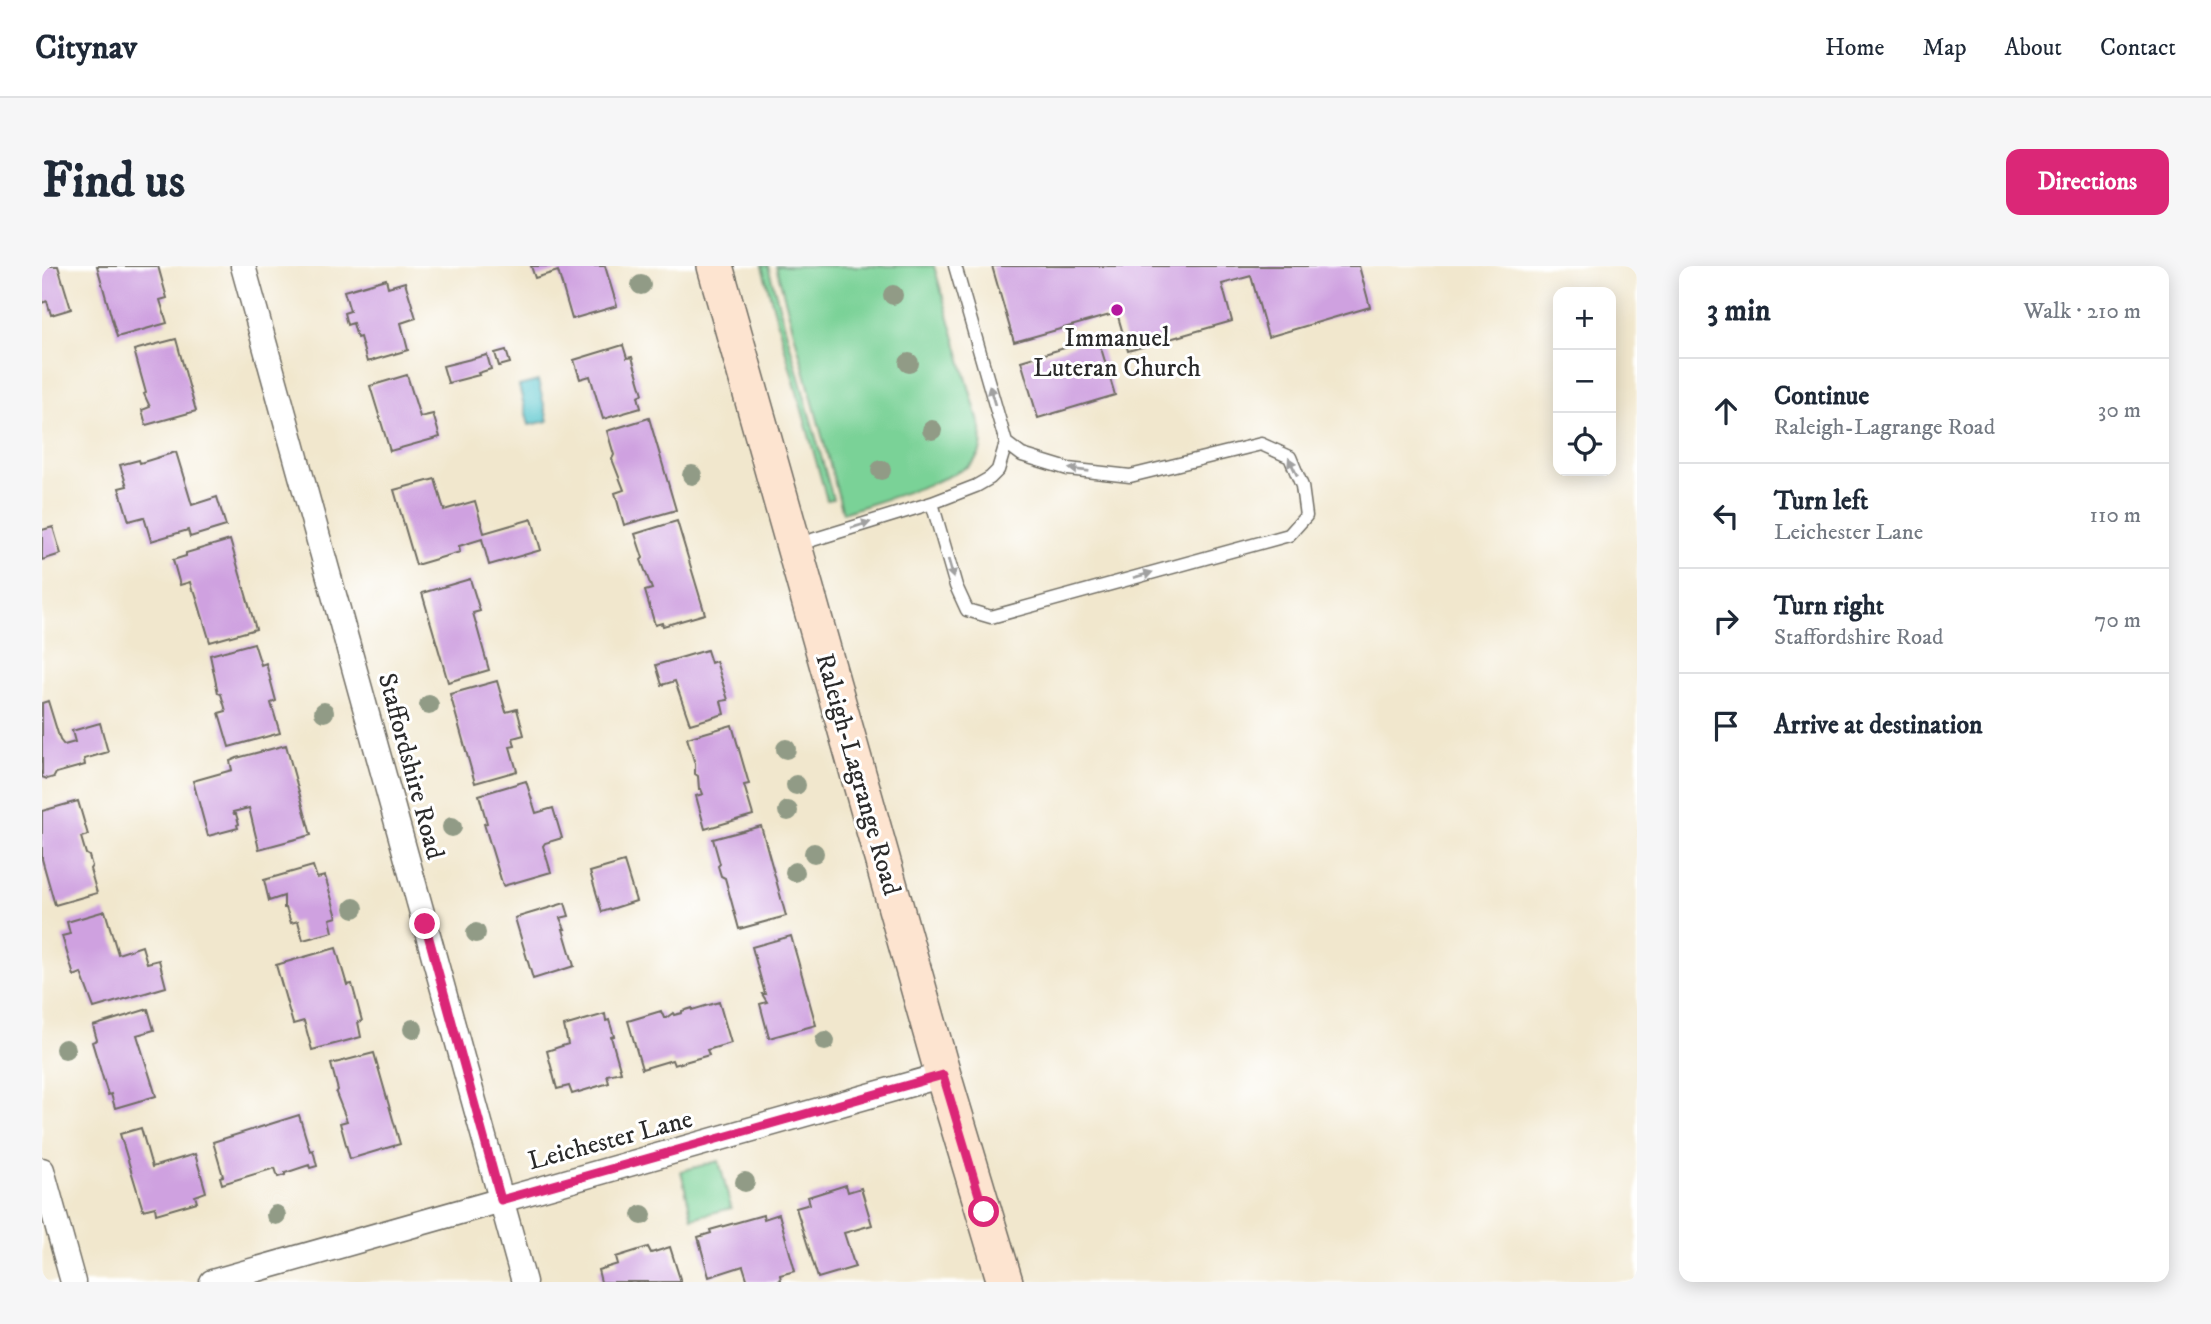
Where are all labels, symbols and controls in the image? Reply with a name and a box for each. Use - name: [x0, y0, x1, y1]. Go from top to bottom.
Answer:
- text: Citynav: [35, 28, 137, 69]
- text: Home: [1825, 33, 1884, 63]
- text: Map: [1922, 33, 1967, 63]
- text: About: [2005, 33, 2062, 63]
- text: Contact: [2100, 33, 2176, 63]
- button: Directions: [2006, 149, 2169, 215]
- text: Find us: [42, 151, 185, 213]
- map controls: [1553, 287, 1616, 476]
- button: +: [1553, 287, 1616, 350]
- text: 3 min: [1707, 293, 1771, 330]
- text: Walk · 210 m: [2024, 297, 2141, 326]
- marker: Immanuel Luteran Church: [1109, 302, 1125, 318]
- place label: Immanuel Luteran Church: [1033, 322, 1201, 385]
- button: −: [1553, 350, 1616, 413]
- text: Continue: [1774, 380, 1869, 413]
- one-way arrow: [986, 384, 996, 405]
- icon: ahead: [1707, 392, 1745, 430]
- text: 30 m: [2098, 396, 2141, 425]
- button: locate: [1553, 413, 1616, 476]
- text: Raleigh-Lagrange Road: [1774, 413, 1995, 442]
- one-way arrow: [1287, 457, 1299, 477]
- one-way arrow: [1068, 465, 1090, 476]
- text: Turn left: [1774, 485, 1868, 518]
- icon: left: [1707, 497, 1745, 535]
- text: 110 m: [2090, 501, 2141, 530]
- text: Leichester Lane: [1774, 518, 1923, 547]
- one-way arrow: [850, 519, 871, 530]
- one-way arrow: [946, 558, 957, 580]
- one-way arrow: [1133, 569, 1155, 580]
- text: Turn right: [1774, 590, 1884, 623]
- icon: right: [1707, 602, 1745, 640]
- text: 70 m: [2094, 606, 2141, 635]
- text: Staffordshire Road: [1774, 623, 1943, 652]
- street label: Raleigh-Lagrange Road: [807, 650, 908, 899]
- street label: Staffordshire Road: [370, 670, 451, 863]
- icon: arrive: [1707, 707, 1745, 745]
- text: Arrive at destination: [1774, 709, 1983, 742]
- route end: [409, 908, 440, 939]
- street label: Leichester Lane: [525, 1103, 696, 1178]
- route start: [968, 1196, 999, 1227]

